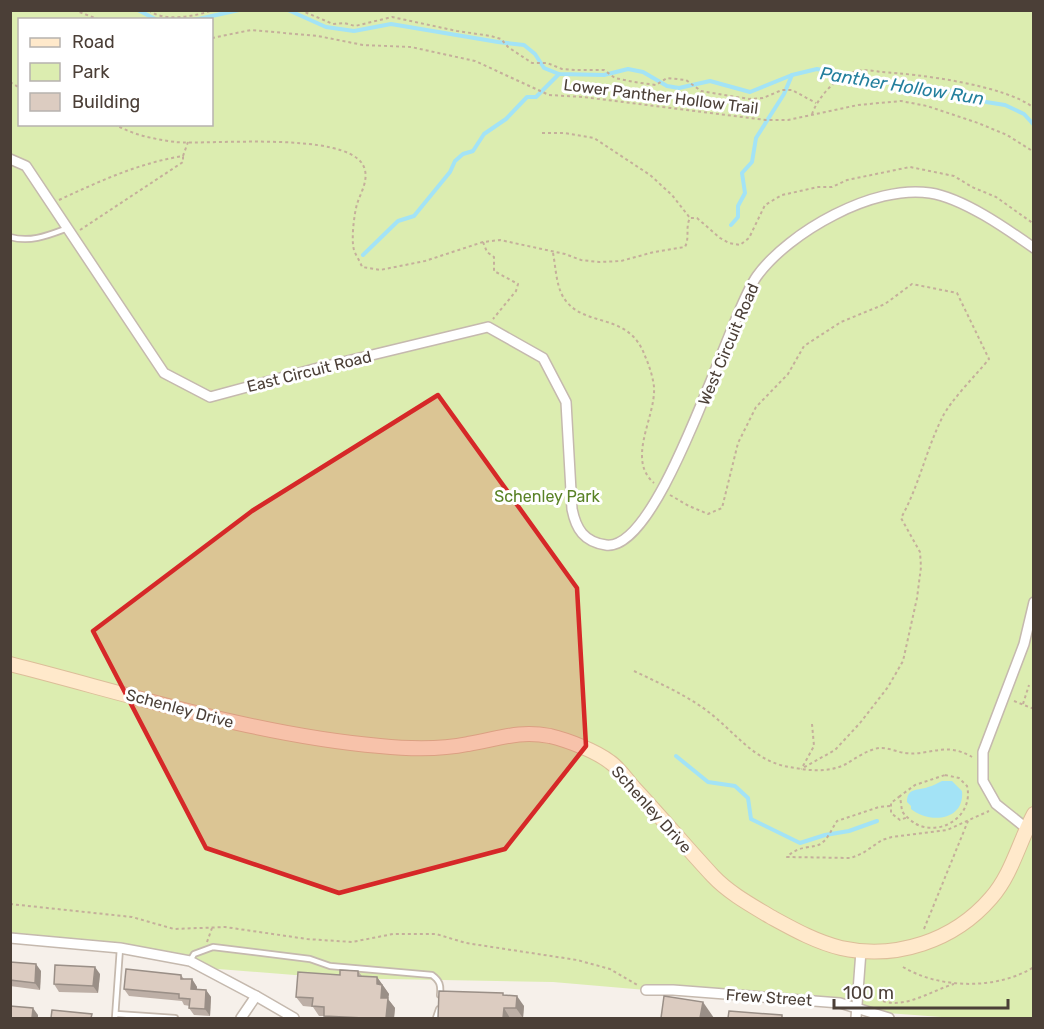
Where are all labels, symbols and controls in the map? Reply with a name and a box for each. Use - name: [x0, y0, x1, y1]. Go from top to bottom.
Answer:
- legend: [18, 18, 213, 126]
- text: Road: [72, 31, 115, 53]
- text: Park: [72, 61, 110, 83]
- water label: Panther Hollow Run: [818, 62, 986, 110]
- street label: Lower Panther Hollow Trail: [563, 75, 759, 118]
- text: Building: [72, 91, 140, 113]
- street label: West Circuit Road: [694, 280, 763, 408]
- street label: East Circuit Road: [245, 347, 373, 396]
- park label: Schenley Park: [494, 487, 600, 506]
- street label: Schenley Drive: [124, 685, 236, 732]
- street label: Schenley Drive: [608, 762, 696, 857]
- scale bar: [834, 972, 1008, 1010]
- text: 100 m: [843, 982, 894, 1004]
- street label: Frew Street: [725, 985, 813, 1010]

